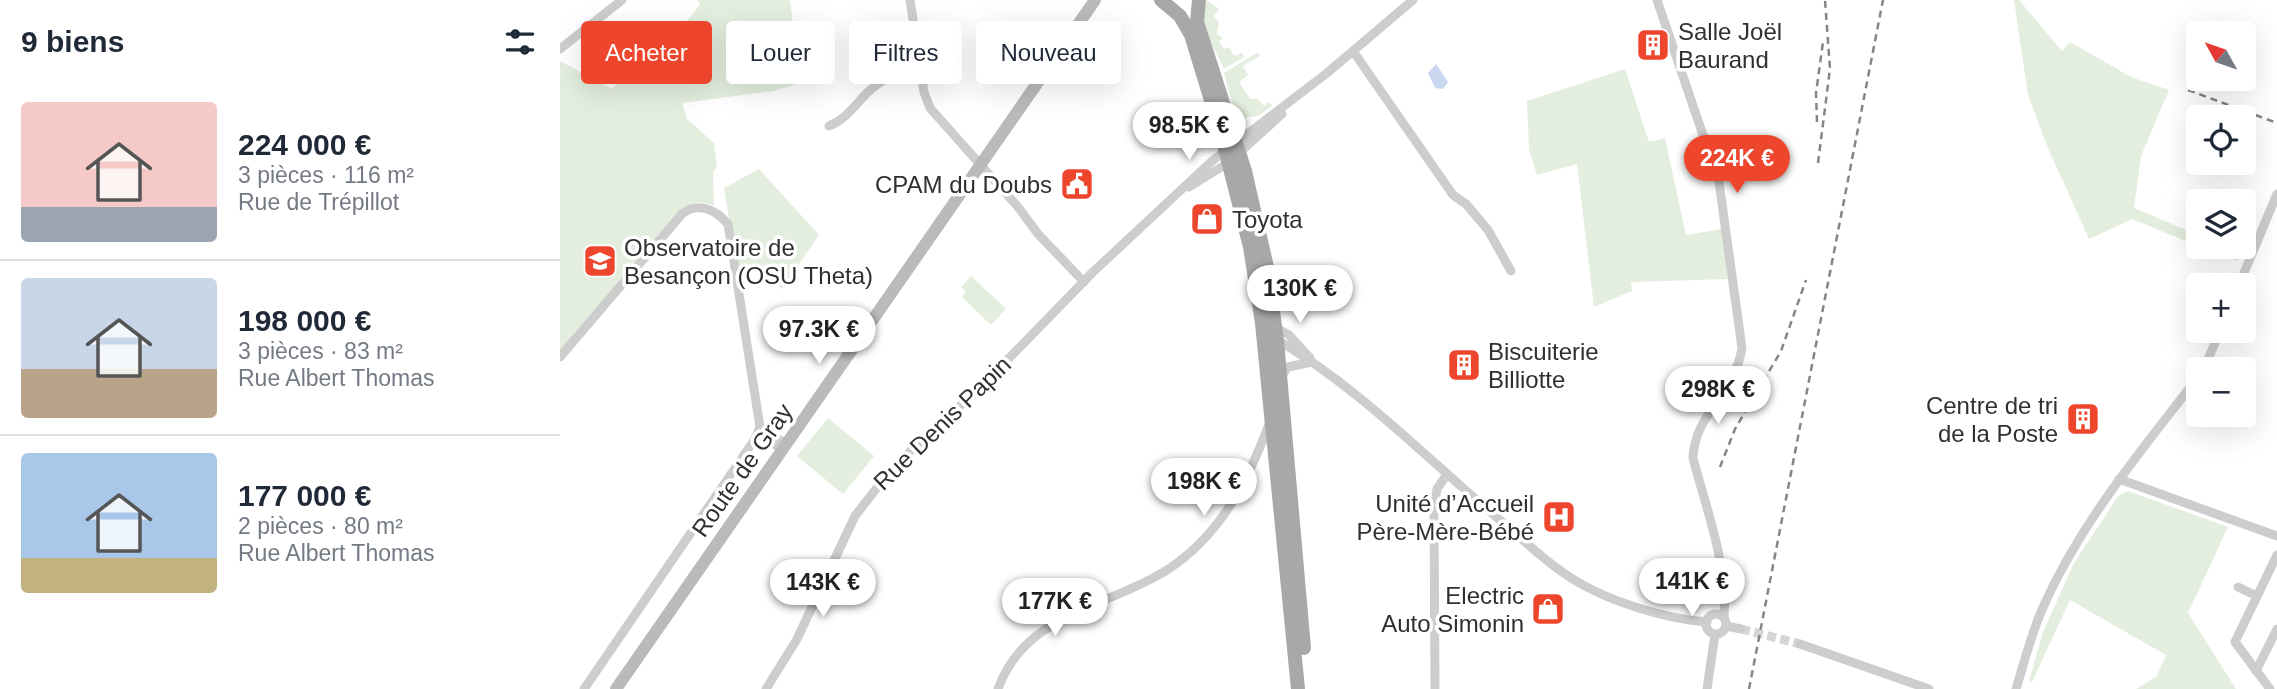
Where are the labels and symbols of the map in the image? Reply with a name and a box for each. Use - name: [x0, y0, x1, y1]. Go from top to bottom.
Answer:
- place label: Salle Joël Baurand: [1678, 18, 1782, 73]
- north arrow: [2186, 21, 2256, 91]
- building icon: Salle Joël Baurand: [1634, 26, 1672, 64]
- pin: 98.5K €: [1124, 102, 1254, 162]
- pin: 224K €: [1680, 136, 1794, 195]
- public building icon: CPAM du Doubs: [1058, 165, 1096, 203]
- place label: CPAM du Doubs: [875, 171, 1052, 198]
- shop icon: Toyota: [1188, 200, 1226, 238]
- place label: Toyota: [1232, 206, 1303, 233]
- place label: Observatoire de Besançon (OSU Theta): [624, 234, 873, 289]
- school or university icon: Observatoire de Besançon (OSU Theta): [581, 242, 619, 280]
- pin: 130K €: [1243, 266, 1357, 325]
- pin: 97.3K €: [754, 306, 884, 366]
- place label: Biscuiterie Billiotte: [1488, 338, 1599, 393]
- building icon: Biscuiterie Billiotte: [1445, 346, 1483, 384]
- street label: Rue Denis Papin: [868, 351, 1016, 495]
- pin: 298K €: [1661, 366, 1775, 426]
- place label: Centre de tri de la Poste: [1926, 392, 2058, 447]
- street label: Route de Gray: [686, 398, 798, 542]
- building icon: Centre de tri de la Poste: [2064, 400, 2102, 438]
- pin: 198K €: [1147, 458, 1261, 518]
- place label: Unité d’Accueil Père-Mère-Bébé: [1357, 490, 1534, 545]
- hospital icon: Unité d’Accueil Père-Mère-Bébé: [1540, 498, 1578, 536]
- pin: 141K €: [1635, 558, 1749, 618]
- pin: 143K €: [766, 560, 880, 619]
- pin: 177K €: [998, 578, 1112, 638]
- place label: Electric Auto Simonin: [1381, 582, 1524, 637]
- shop icon: Electric Auto Simonin: [1529, 590, 1567, 628]

